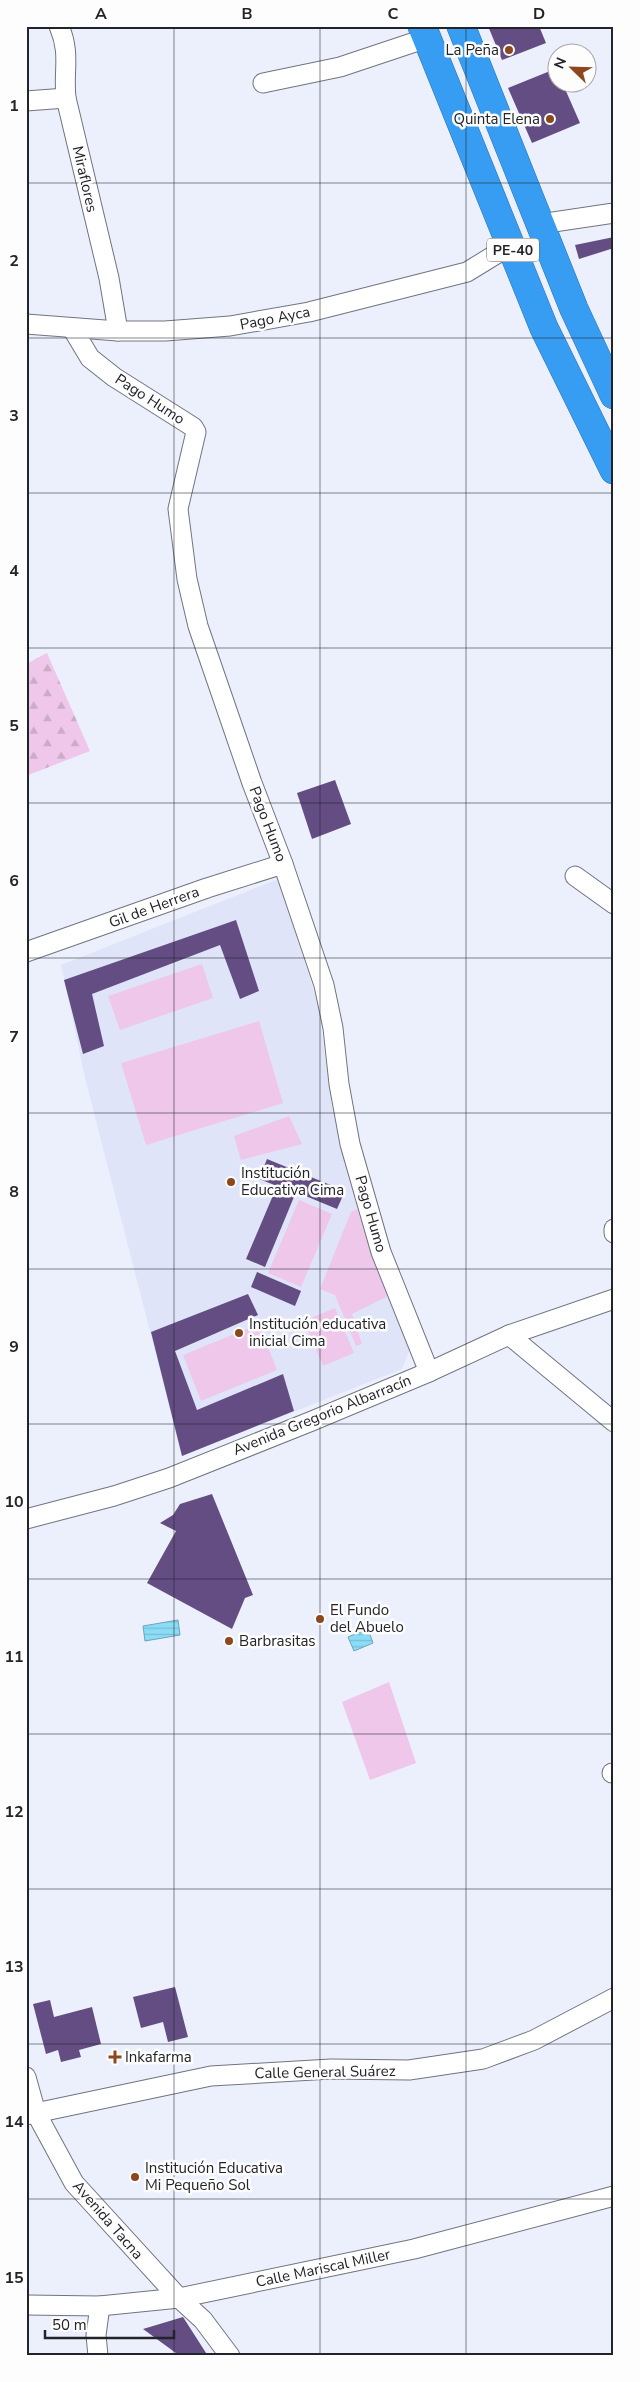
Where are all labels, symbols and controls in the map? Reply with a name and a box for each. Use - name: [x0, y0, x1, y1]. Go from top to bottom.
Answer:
- text: A: [95, 3, 107, 25]
- text: B: [241, 3, 253, 25]
- text: C: [388, 3, 399, 25]
- text: D: [533, 3, 545, 25]
- place label: La Peña: [445, 40, 499, 60]
- north arrow: [548, 42, 598, 92]
- marker: La Peña: [503, 44, 515, 56]
- text: N: [550, 55, 571, 72]
- text: 1: [9, 95, 19, 117]
- place label: Quinta Elena: [453, 109, 540, 129]
- marker: Quinta Elena: [544, 113, 556, 125]
- street label: Miraflores: [68, 144, 102, 214]
- road number: PE-40: [487, 238, 539, 262]
- text: 2: [9, 250, 19, 272]
- street label: Pago Ayca: [238, 301, 312, 335]
- street label: Pago Humo: [111, 369, 189, 429]
- text: 3: [9, 405, 19, 427]
- text: 4: [9, 560, 19, 582]
- text: 5: [9, 715, 19, 737]
- street label: Pago Humo: [244, 783, 292, 865]
- text: 6: [9, 870, 19, 892]
- street label: Gil de Herrera: [106, 881, 202, 933]
- text: 7: [9, 1026, 19, 1048]
- place label: Institución Educativa Cima: [241, 1163, 344, 1200]
- street label: Pago Humo: [350, 1173, 392, 1255]
- marker: Institución Educativa Cima: [225, 1176, 237, 1188]
- text: 8: [9, 1181, 19, 1203]
- place label: Institución educativa inicial Cima: [249, 1314, 386, 1351]
- marker: Institución educativa inicial Cima: [233, 1327, 245, 1339]
- text: 9: [9, 1336, 19, 1358]
- street label: Avenida Gregorio Albarracín: [230, 1370, 414, 1460]
- text: 10: [4, 1491, 24, 1513]
- place label: El Fundo del Abuelo: [330, 1600, 404, 1637]
- marker: El Fundo del Abuelo: [314, 1613, 326, 1625]
- place label: Barbrasitas: [239, 1631, 316, 1651]
- marker: Barbrasitas: [223, 1635, 235, 1647]
- text: 11: [4, 1646, 24, 1668]
- text: 12: [4, 1801, 24, 1823]
- text: 13: [4, 1956, 24, 1978]
- place label: Inkafarma: [125, 2047, 192, 2067]
- marker: Inkafarma: [109, 2051, 121, 2063]
- street label: Calle General Suárez: [254, 2061, 396, 2083]
- text: 14: [4, 2111, 24, 2133]
- place label: Institución Educativa Mi Pequeño Sol: [145, 2158, 283, 2195]
- marker: Institución Educativa Mi Pequeño Sol: [129, 2171, 141, 2183]
- street label: Avenida Tacna: [68, 2176, 148, 2264]
- street label: Calle Mariscal Miller: [254, 2244, 393, 2292]
- text: 15: [4, 2267, 24, 2289]
- scale bar: [45, 2307, 174, 2339]
- text: 50 m: [52, 2315, 87, 2335]

